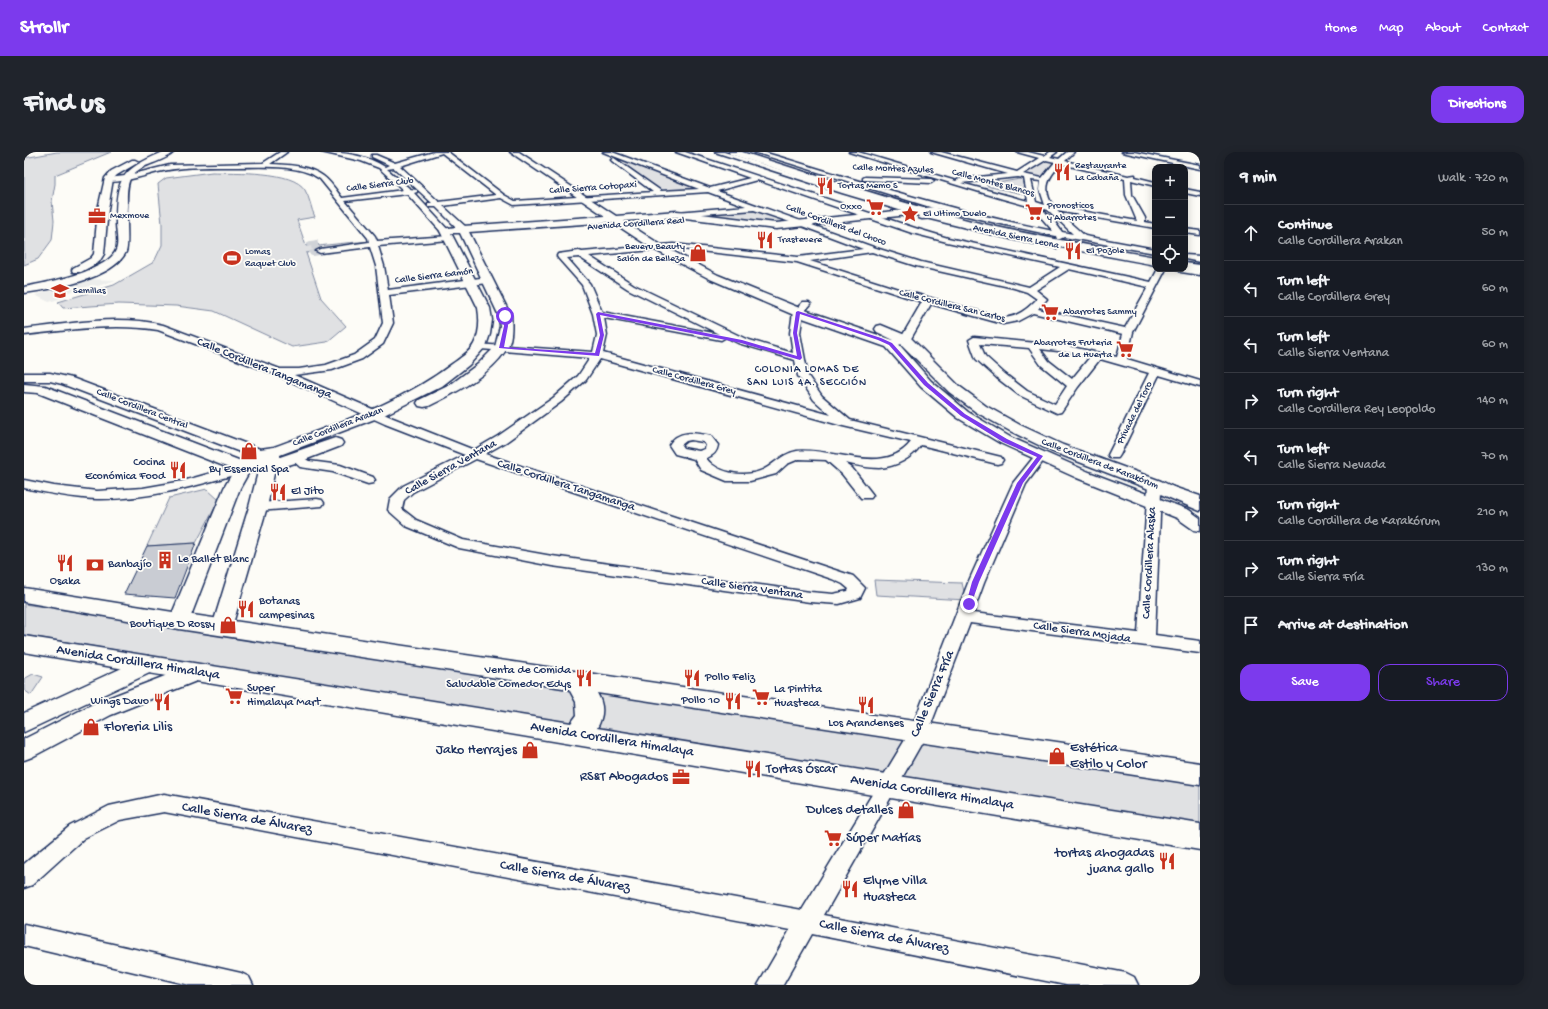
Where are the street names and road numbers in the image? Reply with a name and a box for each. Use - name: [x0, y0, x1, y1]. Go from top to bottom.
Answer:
- street label: Calle Montes Azules: [852, 162, 934, 176]
- street label: Calle Montes Blancos: [950, 166, 1036, 200]
- street label: Calle Sierra Club: [346, 175, 415, 195]
- street label: Calle Sierra Cotopaxi: [549, 179, 637, 197]
- street label: Calle Cordillera del Choco: [784, 201, 888, 249]
- street label: Avenida Cordillera Real: [587, 215, 685, 233]
- street label: Avenida Sierra Leona: [972, 222, 1060, 252]
- street label: Calle Sierra Gamón: [394, 265, 474, 287]
- street label: Calle Cordillera San Carlos: [898, 287, 1007, 325]
- street label: Calle Cordillera Tangamanga: [195, 336, 334, 403]
- street label: Calle Cordillera Grey: [651, 364, 737, 398]
- street label: Privada del Toro: [1114, 380, 1155, 447]
- street label: Calle Cordillera Central: [95, 386, 189, 432]
- street label: Calle Cordillera Arakan: [291, 404, 385, 450]
- street label: Calle Cordillera de Karakórum: [1040, 436, 1160, 492]
- street label: Calle Sierra Ventana: [403, 437, 499, 499]
- street label: Calle Cordillera Tangamanga: [495, 457, 637, 515]
- street label: Calle Cordillera Alaska: [1140, 506, 1160, 619]
- street label: Calle Sierra Ventana: [700, 575, 804, 603]
- street label: Calle Sierra Mojada: [1032, 619, 1132, 647]
- street label: Avenida Cordillera Himalaya: [55, 642, 222, 685]
- street label: Calle Sierra Fría: [907, 647, 959, 740]
- street label: Avenida Cordillera Himalaya: [529, 719, 696, 762]
- street label: Avenida Cordillera Himalaya: [849, 772, 1016, 815]
- street label: Calle Sierra de Álvarez: [180, 799, 314, 839]
- street label: Calle Sierra de Álvarez: [498, 857, 632, 897]
- street label: Calle Sierra de Álvarez: [817, 916, 951, 958]

